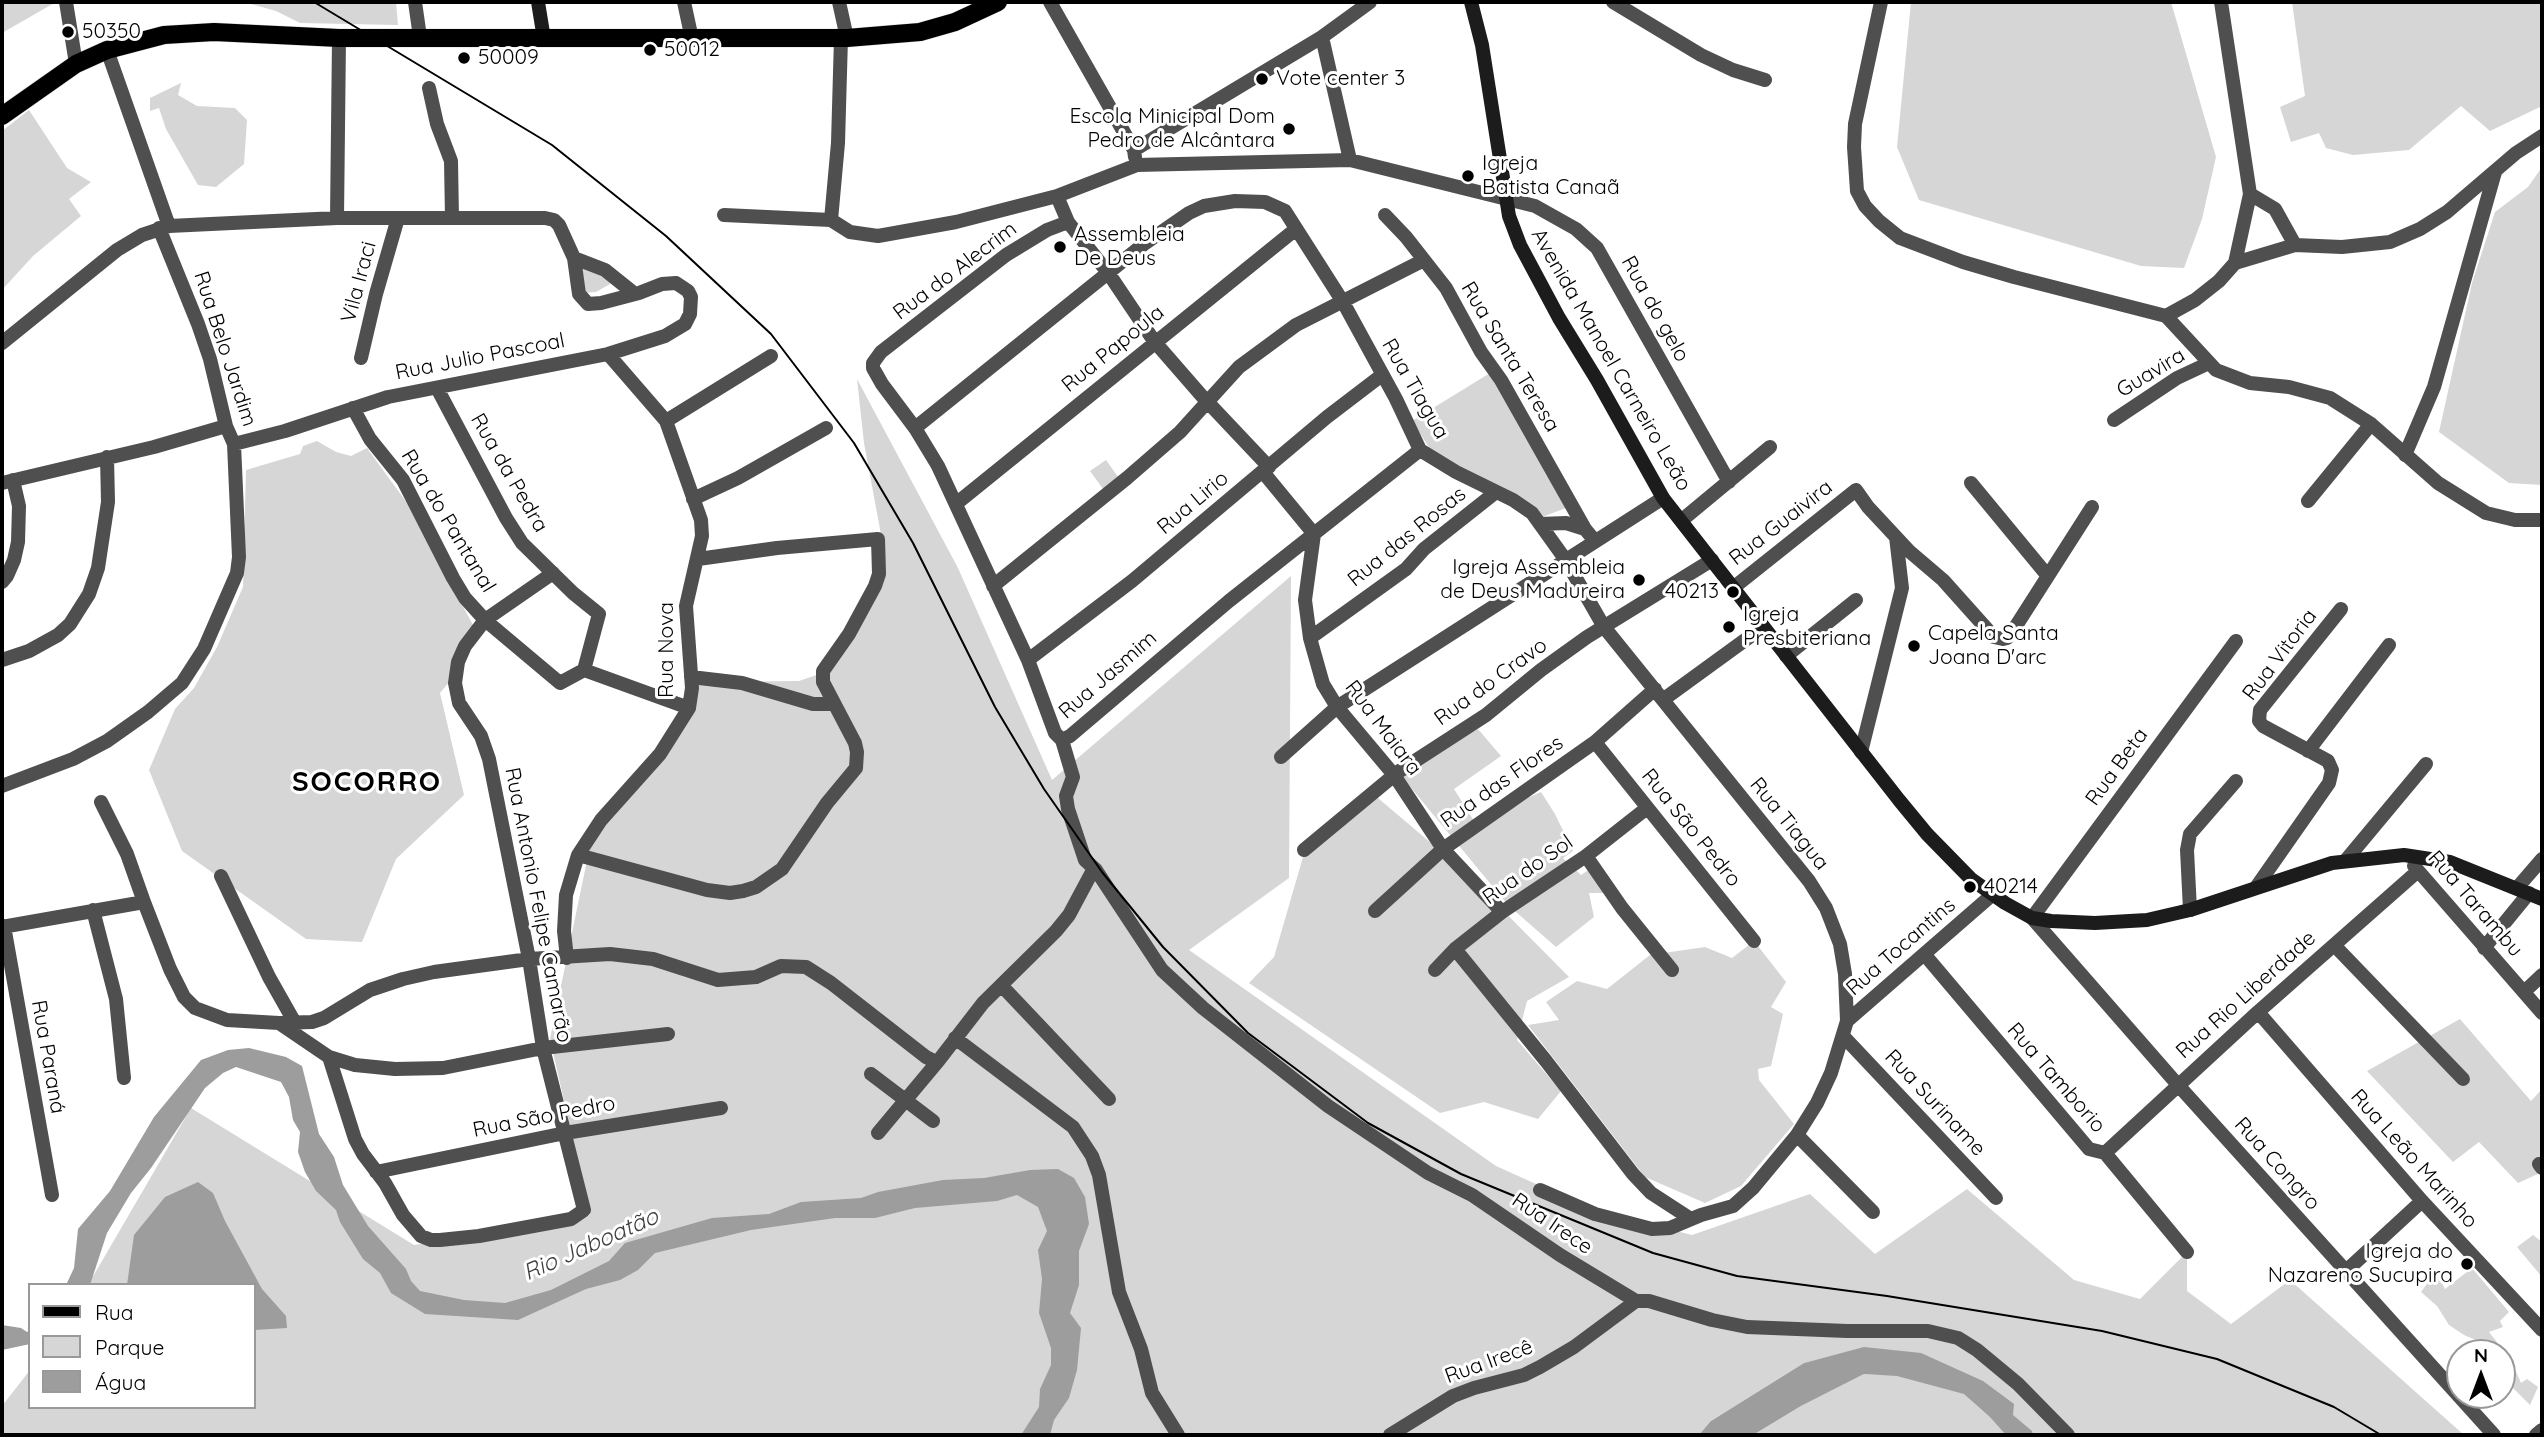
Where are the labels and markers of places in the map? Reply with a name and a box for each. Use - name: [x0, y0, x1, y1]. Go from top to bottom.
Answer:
- place label: 50350: [82, 19, 141, 45]
- marker: 50350: [60, 24, 76, 40]
- place label: 50012: [664, 37, 720, 63]
- marker: 50012: [642, 42, 658, 58]
- place label: 50009: [478, 45, 539, 71]
- marker: 50009: [456, 50, 472, 66]
- place label: Vote center 3: [1276, 66, 1405, 92]
- marker: Vote center 3: [1254, 71, 1270, 87]
- place label: Escola Minicipal Dom Pedro de Alcântara: [1069, 104, 1275, 154]
- marker: Escola Minicipal Dom Pedro de Alcântara: [1281, 121, 1297, 137]
- place label: Igreja Batista Canaã: [1482, 151, 1620, 201]
- marker: Igreja Batista Canaã: [1460, 168, 1476, 184]
- place label: Assembleia De Deus: [1074, 222, 1185, 272]
- marker: Assembleia De Deus: [1052, 239, 1068, 255]
- place label: Igreja Assembleia de Deus Madureira: [1440, 555, 1625, 605]
- marker: Igreja Assembleia de Deus Madureira: [1631, 572, 1647, 588]
- place label: 40213: [1665, 579, 1719, 605]
- marker: 40213: [1725, 584, 1741, 600]
- place label: Igreja Presbiteriana: [1743, 602, 1871, 652]
- marker: Igreja Presbiteriana: [1721, 619, 1737, 635]
- place label: Capela Santa Joana D'arc: [1928, 621, 2059, 671]
- marker: Capela Santa Joana D'arc: [1906, 638, 1922, 654]
- place label: 40214: [1984, 874, 2038, 900]
- marker: 40214: [1962, 879, 1978, 895]
- place label: Igreja do Nazareno Sucupira: [2268, 1239, 2453, 1289]
- marker: Igreja do Nazareno Sucupira: [2459, 1256, 2475, 1272]

